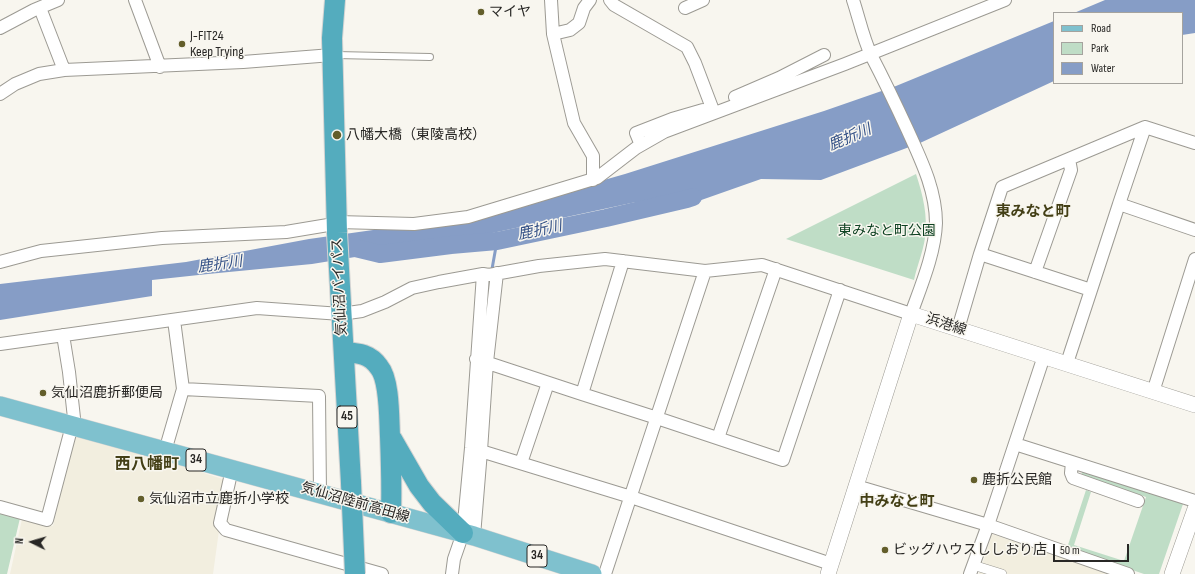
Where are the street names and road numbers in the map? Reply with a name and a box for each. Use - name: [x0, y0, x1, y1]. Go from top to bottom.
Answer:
- street label: 気仙沼バイパス: [329, 238, 351, 336]
- street label: 浜港線: [923, 311, 969, 339]
- road number: 45: [337, 406, 357, 428]
- road number: 34: [186, 449, 206, 471]
- street label: 気仙沼陸前高田線: [299, 479, 411, 527]
- road number: 34: [527, 545, 547, 567]

